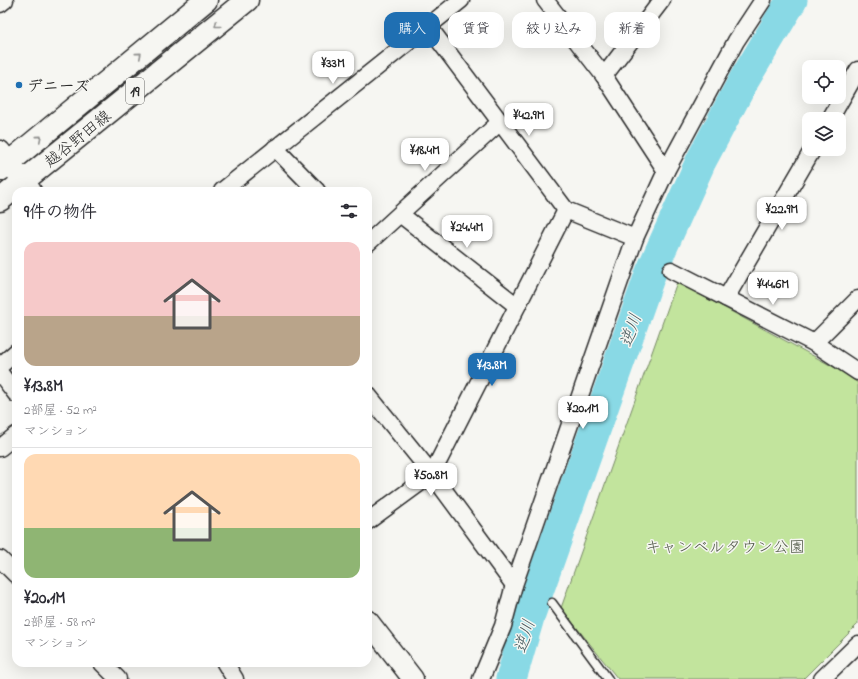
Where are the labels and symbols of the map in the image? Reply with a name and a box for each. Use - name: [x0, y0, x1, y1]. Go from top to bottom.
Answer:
- one-way arrow: [214, 20, 221, 27]
- pin: ¥33M: [309, 51, 357, 85]
- one-way arrow: [135, 53, 142, 60]
- place label: デニーズ: [27, 75, 89, 99]
- road number: 19: [126, 78, 144, 104]
- marker: デニーズ: [14, 80, 24, 90]
- pin: ¥42.9M: [496, 103, 562, 137]
- street label: 越谷野田線: [40, 105, 117, 174]
- one-way arrow: [34, 135, 42, 142]
- pin: ¥18.4M: [392, 138, 458, 172]
- pin: ¥22.9M: [749, 197, 815, 231]
- pin: ¥24.4M: [434, 215, 500, 249]
- pin: ¥44.6M: [740, 272, 806, 306]
- water label: 逆川: [614, 310, 649, 351]
- pin: ¥13.8M: [459, 353, 525, 387]
- pin: ¥20.1M: [550, 396, 616, 430]
- pin: ¥50.8M: [398, 463, 464, 497]
- park label: キャンベルタウン公園: [645, 536, 805, 560]
- water label: 逆川: [509, 617, 542, 656]

